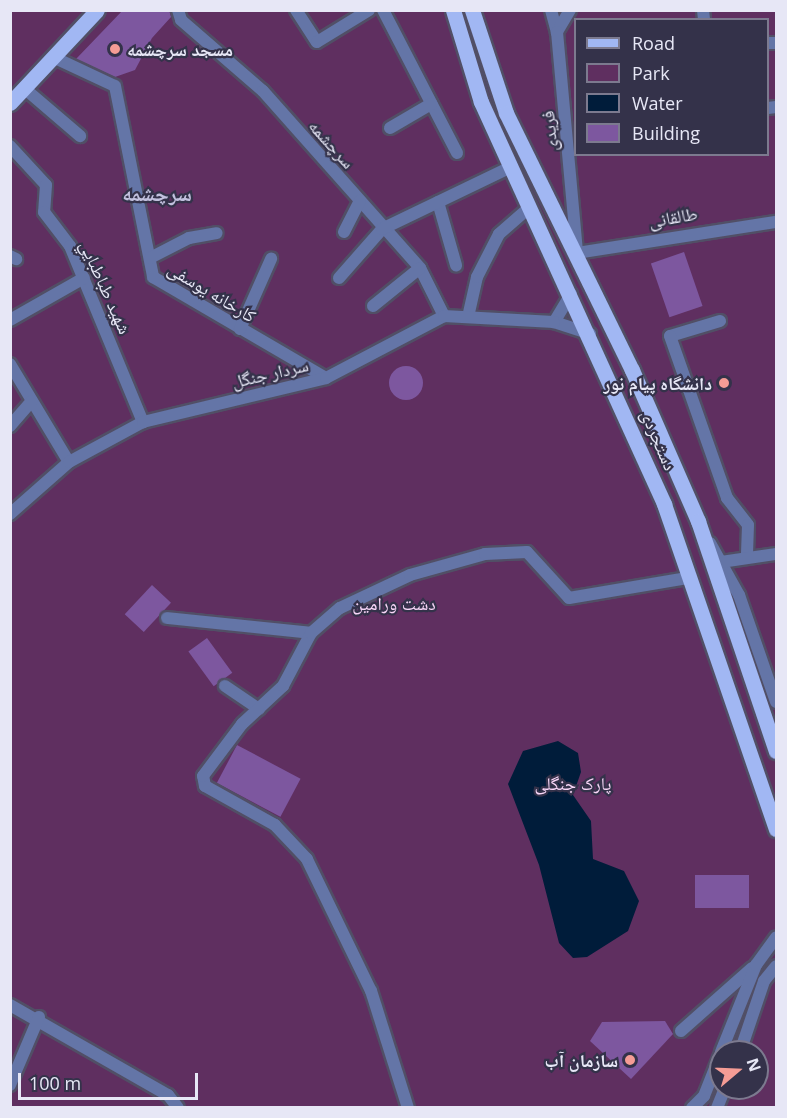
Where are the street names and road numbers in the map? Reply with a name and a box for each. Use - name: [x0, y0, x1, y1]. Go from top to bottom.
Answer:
- street label: فریدی: [536, 110, 562, 152]
- street label: سرچشمه: [305, 115, 359, 173]
- street label: طالقانی: [647, 202, 699, 232]
- street label: شهيد طباطبايي: [76, 237, 136, 337]
- street label: کارخانه یوسفی: [164, 257, 260, 327]
- street label: سردار جنگل: [230, 354, 310, 392]
- street label: دستجردی: [637, 407, 681, 473]

